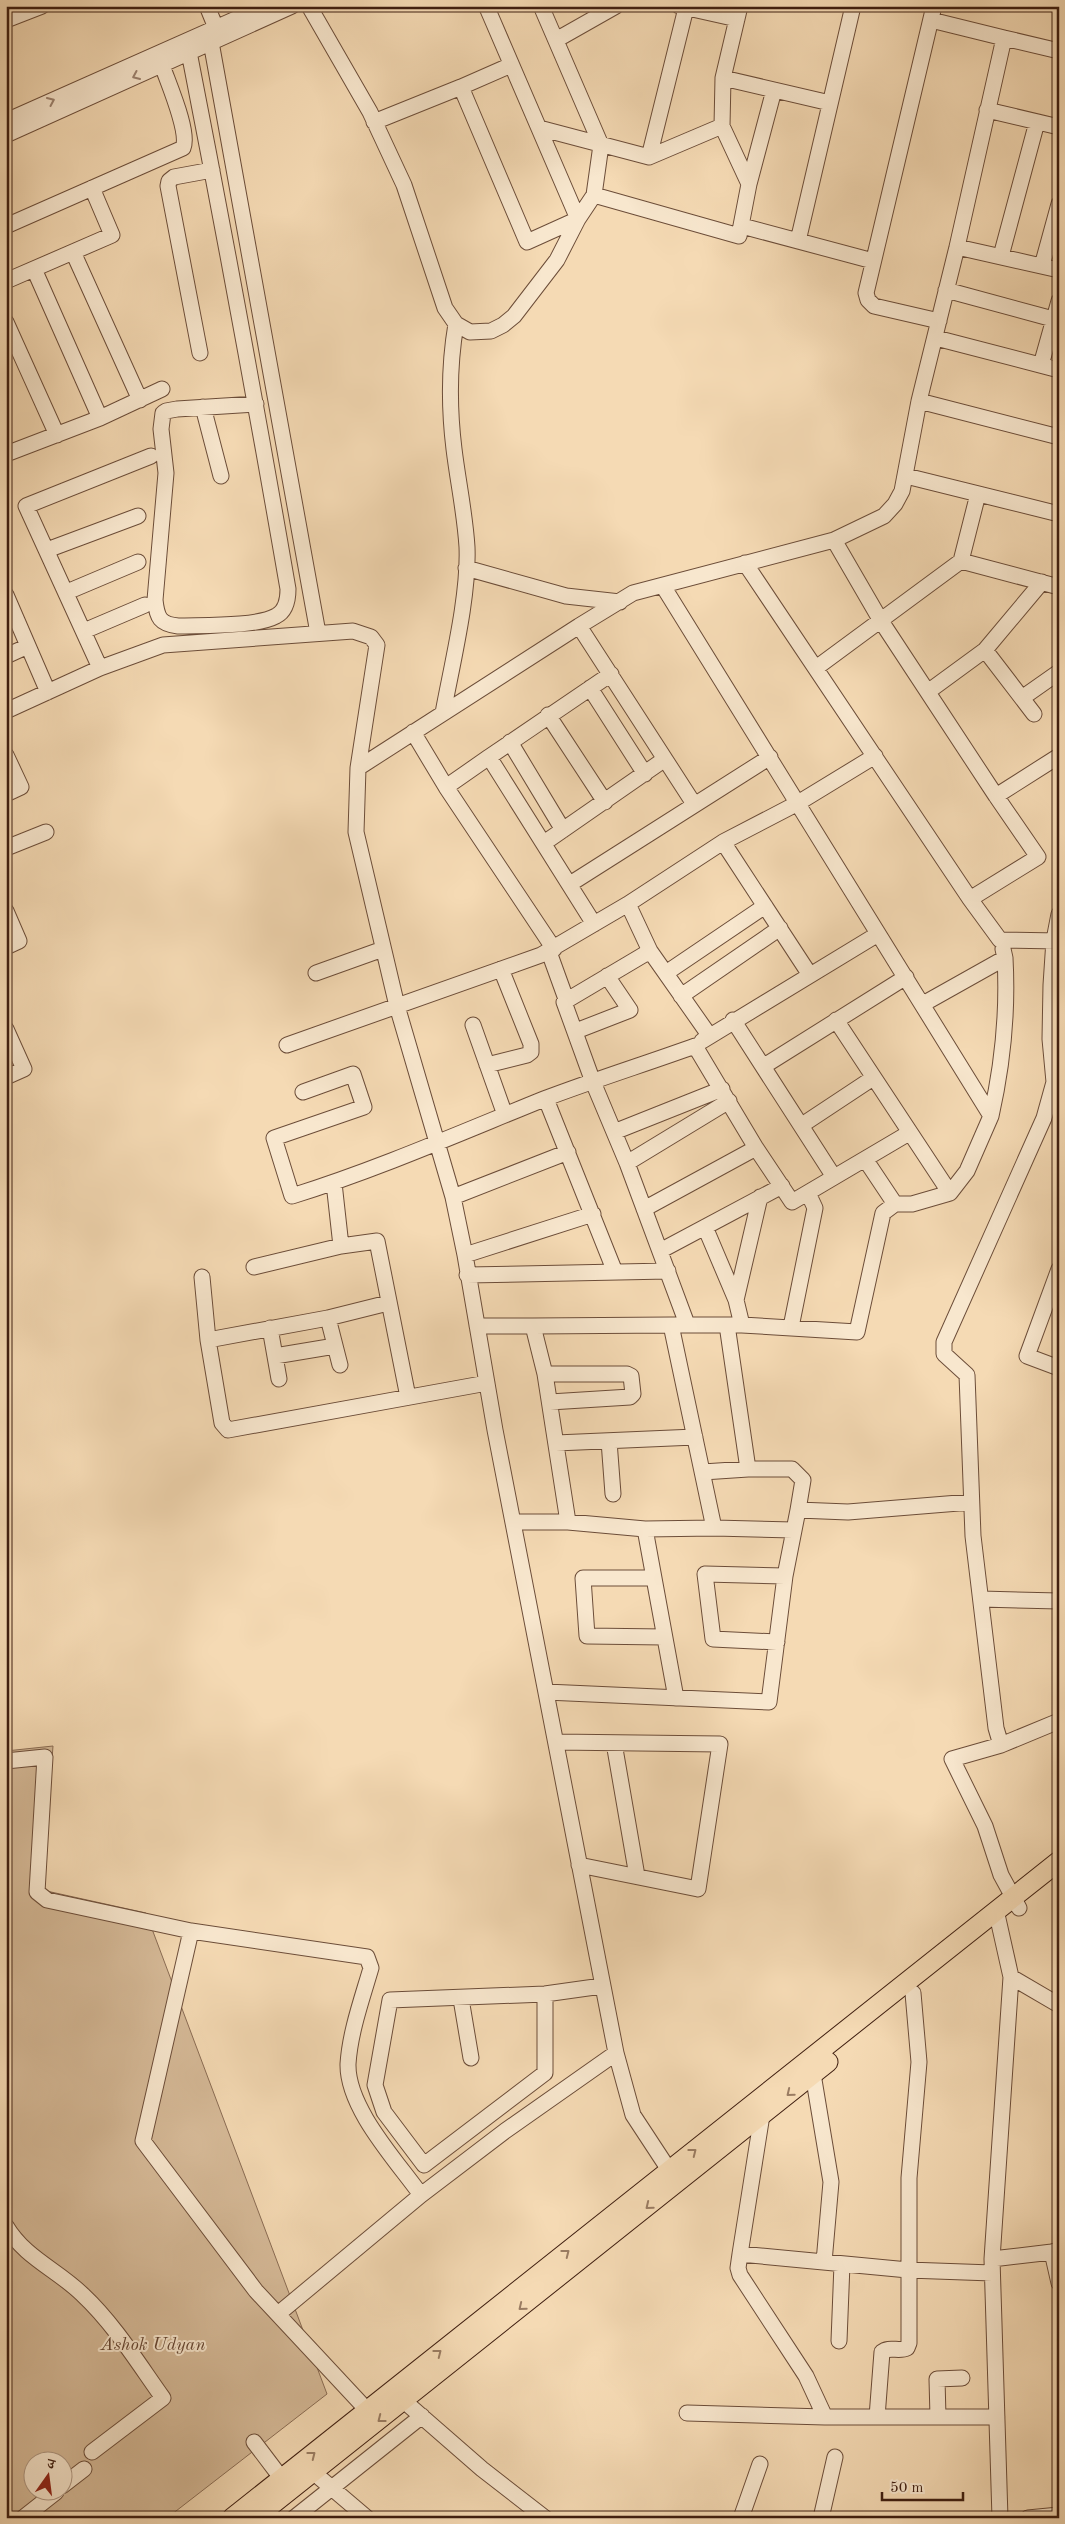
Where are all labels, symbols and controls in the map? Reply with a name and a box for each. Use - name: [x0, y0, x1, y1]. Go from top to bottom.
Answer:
- one-way arrow: [132, 70, 141, 81]
- one-way arrow: [46, 97, 55, 108]
- one-way arrow: [786, 2087, 795, 2096]
- one-way arrow: [688, 2149, 697, 2158]
- one-way arrow: [646, 2200, 655, 2208]
- one-way arrow: [560, 2250, 570, 2259]
- one-way arrow: [519, 2301, 528, 2309]
- park label: Ashok Udyan: [100, 2336, 205, 2354]
- one-way arrow: [432, 2351, 441, 2359]
- one-way arrow: [378, 2413, 387, 2421]
- north arrow: [22, 2452, 72, 2502]
- one-way arrow: [306, 2453, 315, 2461]
- text: उ: [45, 2456, 57, 2472]
- scale bar: [882, 2469, 964, 2501]
- text: 50 m: [890, 2481, 924, 2496]

